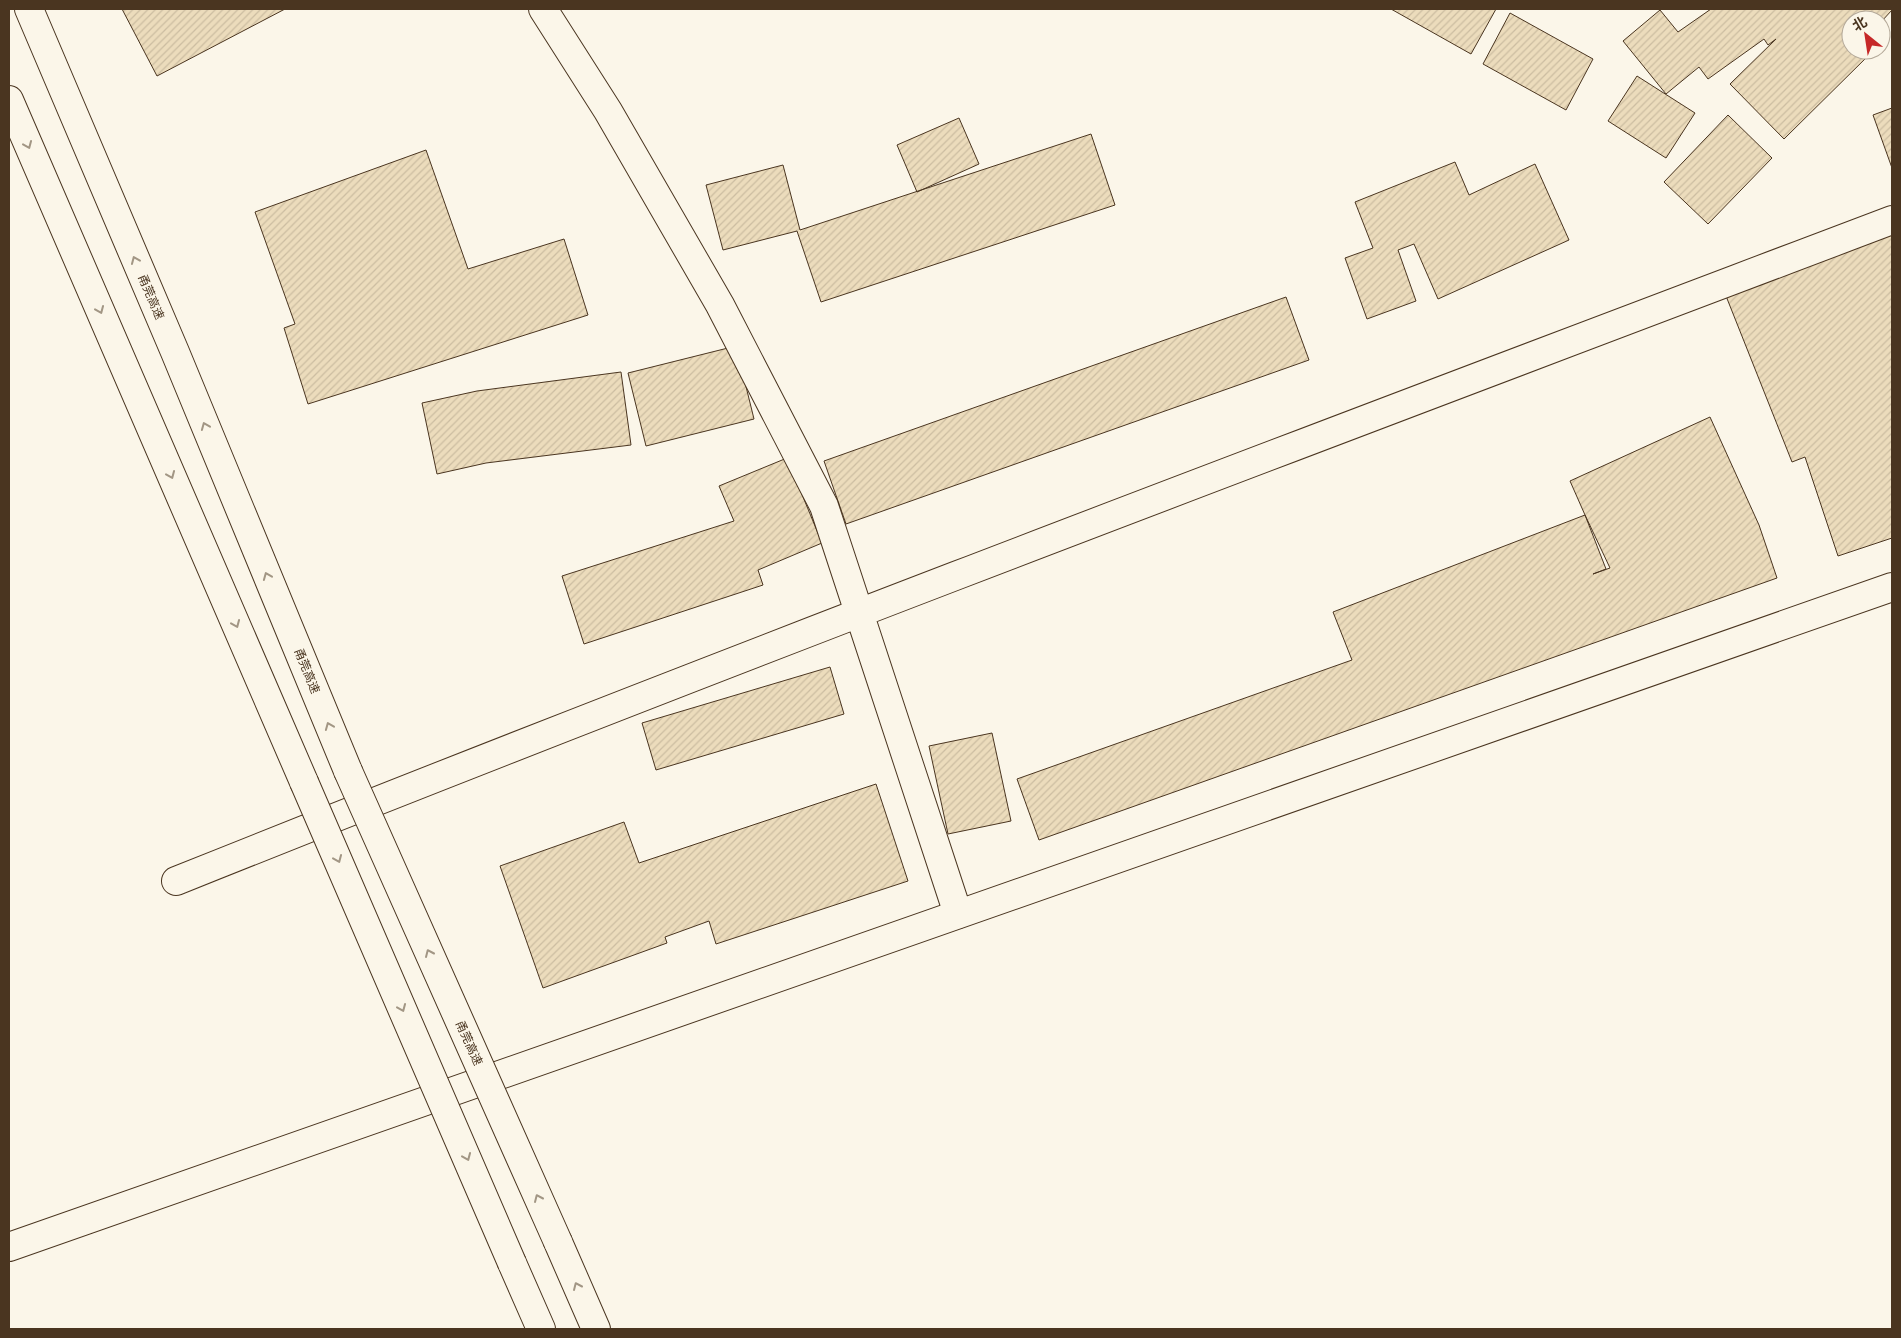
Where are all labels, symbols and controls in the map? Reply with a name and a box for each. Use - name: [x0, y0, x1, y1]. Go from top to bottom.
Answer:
- north arrow: [1841, 10, 1891, 60]
- text: 北: [1849, 13, 1870, 34]
- one-way arrow: [22, 140, 33, 149]
- one-way arrow: [131, 256, 142, 265]
- street label: 甬莞高速: [135, 272, 167, 322]
- one-way arrow: [93, 305, 104, 314]
- one-way arrow: [201, 422, 211, 430]
- one-way arrow: [165, 470, 176, 479]
- one-way arrow: [263, 572, 273, 581]
- one-way arrow: [230, 619, 241, 628]
- street label: 甬莞高速: [292, 646, 322, 696]
- one-way arrow: [325, 722, 335, 731]
- one-way arrow: [331, 854, 342, 863]
- one-way arrow: [424, 949, 435, 958]
- one-way arrow: [396, 1003, 407, 1012]
- street label: 甬莞高速: [453, 1018, 485, 1068]
- one-way arrow: [460, 1152, 471, 1161]
- one-way arrow: [533, 1194, 544, 1203]
- one-way arrow: [572, 1282, 583, 1291]

